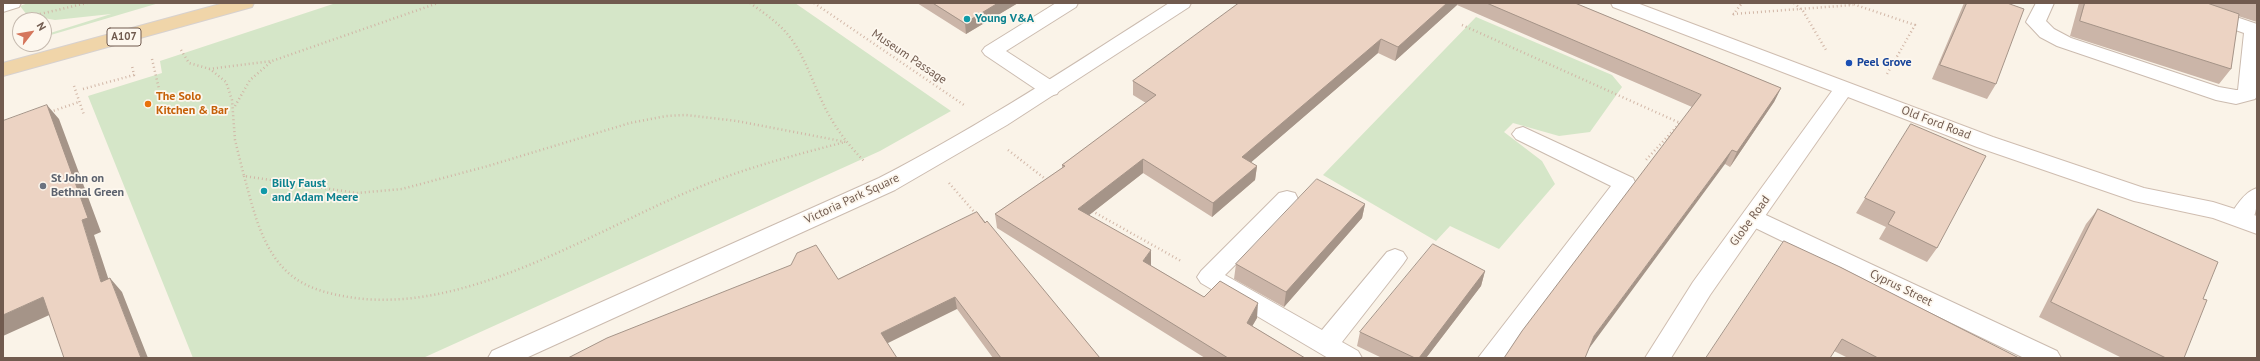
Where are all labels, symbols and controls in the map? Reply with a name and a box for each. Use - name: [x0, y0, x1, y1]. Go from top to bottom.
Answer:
- north arrow: [12, 12, 52, 52]
- place label: Young V&A: [975, 12, 1034, 26]
- marker: Young V&A: [962, 14, 972, 24]
- text: N: [34, 20, 49, 33]
- street label: Museum Passage: [869, 27, 949, 87]
- road number: A107: [107, 28, 141, 46]
- place label: Peel Grove: [1857, 56, 1912, 70]
- marker: Peel Grove: [1844, 58, 1854, 68]
- place label: The Solo Kitchen & Bar: [156, 90, 228, 118]
- marker: The Solo Kitchen & Bar: [143, 99, 153, 109]
- street label: Old Ford Road: [1899, 103, 1973, 143]
- street label: Victoria Park Square: [802, 171, 902, 227]
- place label: St John on Bethnal Green: [51, 172, 124, 200]
- place label: Billy Faust and Adam Meere: [272, 177, 358, 205]
- marker: St John on Bethnal Green: [38, 181, 48, 191]
- marker: Billy Faust and Adam Meere: [259, 186, 269, 196]
- street label: Globe Road: [1727, 193, 1773, 249]
- street label: Cyprus Street: [1867, 267, 1935, 309]

